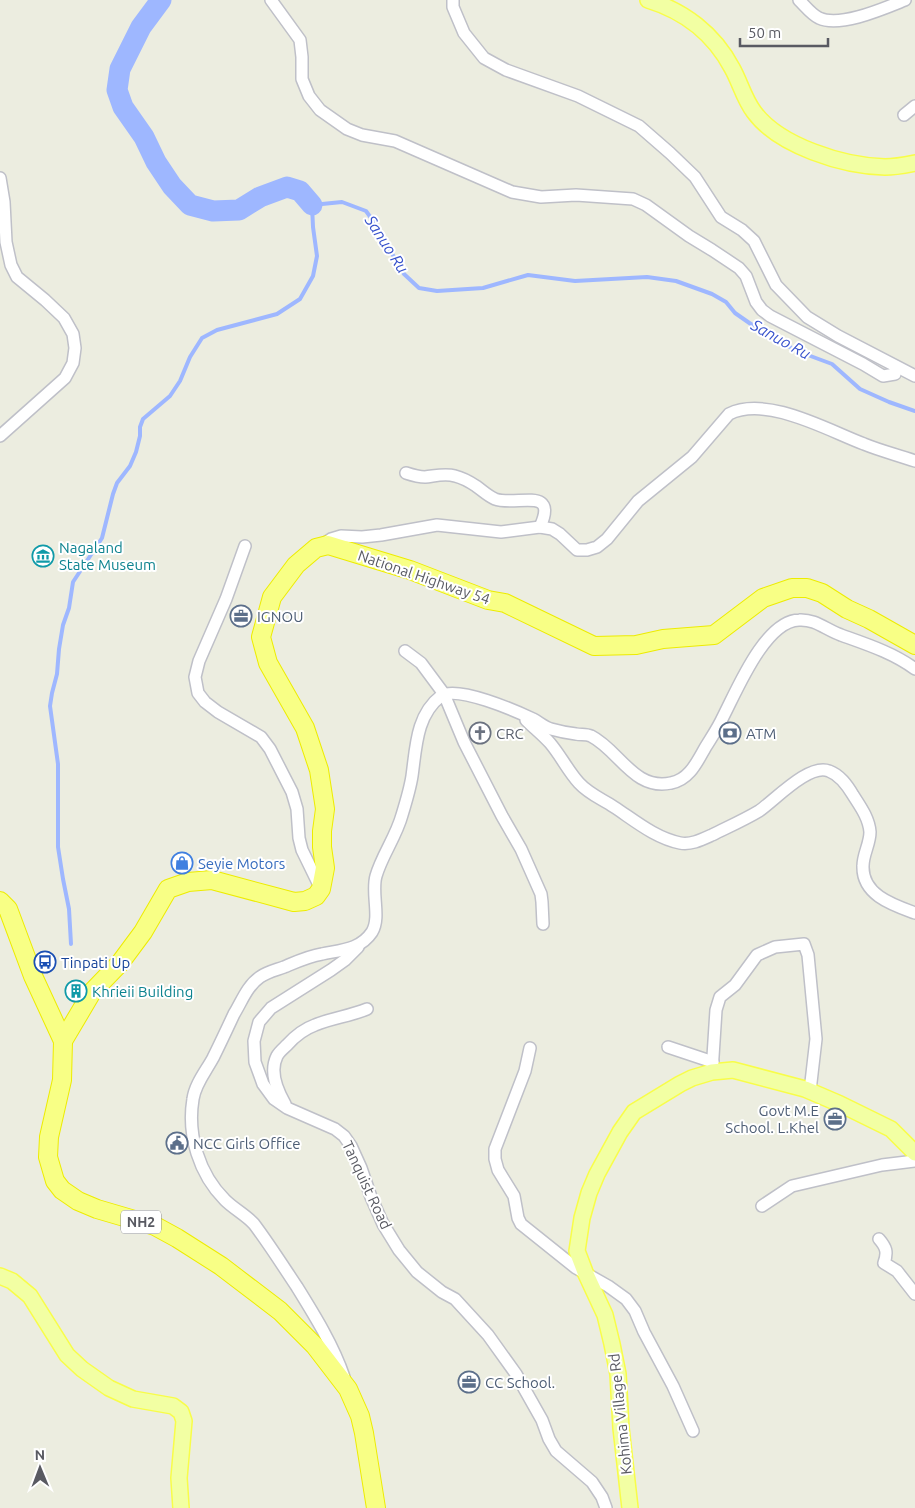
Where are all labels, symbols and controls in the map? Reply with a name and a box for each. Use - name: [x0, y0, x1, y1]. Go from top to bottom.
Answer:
- scale bar: [740, 15, 828, 47]
- text: 50 m: [748, 24, 781, 41]
- water label: Sanuo Ru: [361, 211, 412, 276]
- water label: Sanuo Ru: [747, 315, 814, 363]
- place label: Nagaland State Museum: [59, 539, 156, 573]
- museum icon: Nagaland State Museum: [31, 544, 55, 568]
- street label: National Highway 54: [356, 546, 492, 608]
- office icon: IGNOU: [229, 604, 253, 628]
- place label: IGNOU: [257, 608, 303, 625]
- church icon: CRC: [468, 721, 492, 745]
- bank icon: ATM: [718, 721, 742, 745]
- place label: CRC: [496, 725, 524, 742]
- place label: ATM: [746, 725, 776, 742]
- shop icon: Seyie Motors: [170, 851, 194, 875]
- place label: Seyie Motors: [198, 855, 285, 872]
- bus stop icon: Tinpati Up: [33, 950, 57, 974]
- place label: Tinpati Up: [61, 954, 130, 971]
- building icon: Khrieii Building: [64, 979, 88, 1003]
- place label: Khrieii Building: [92, 983, 193, 1000]
- place label: Govt M.E School. L.Khel: [725, 1102, 819, 1136]
- office icon: Govt M.E School. L.Khel: [823, 1107, 847, 1131]
- public building icon: NCC Girls Office: [165, 1131, 189, 1155]
- place label: NCC Girls Office: [193, 1135, 300, 1152]
- street label: Tanquist Road: [339, 1138, 395, 1232]
- road number: NH2: [121, 1210, 161, 1234]
- street label: Kohima Village Rd: [605, 1353, 635, 1475]
- office icon: CC School.: [457, 1370, 481, 1394]
- place label: CC School.: [485, 1374, 555, 1391]
- north arrow: [15, 1443, 65, 1493]
- text: N: [34, 1447, 45, 1463]

